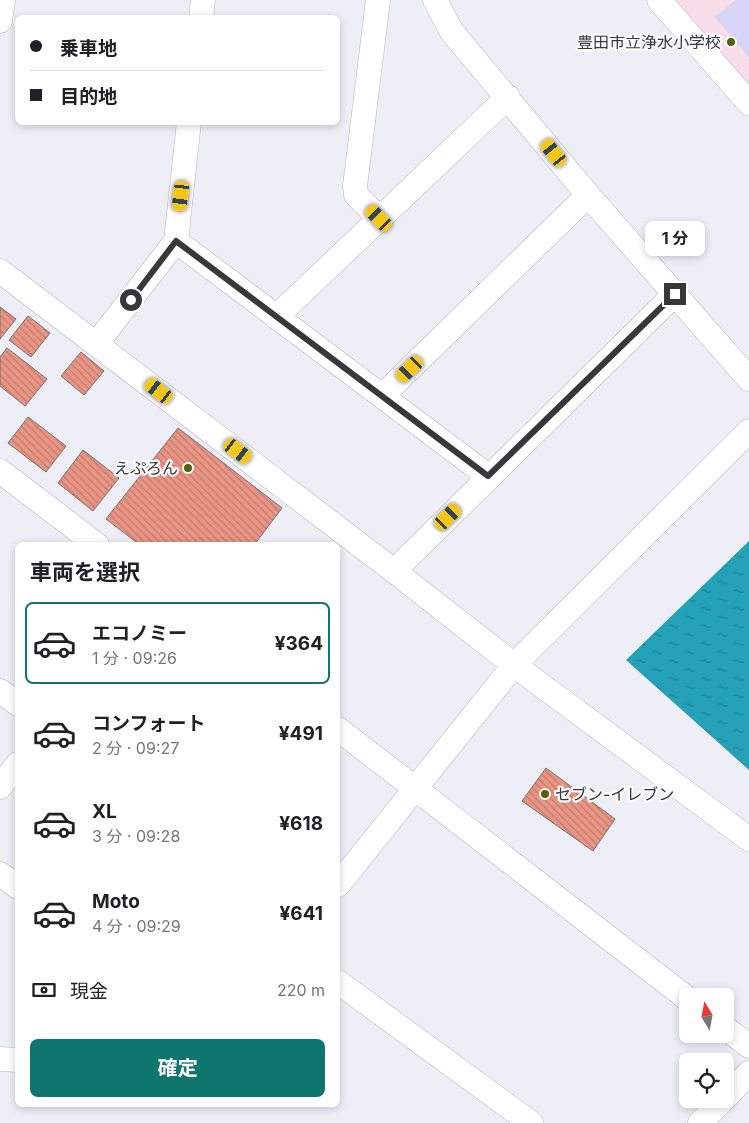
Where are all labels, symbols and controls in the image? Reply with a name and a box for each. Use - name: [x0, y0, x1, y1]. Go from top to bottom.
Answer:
- place label: 豊田市立浄水小学校: [577, 32, 721, 52]
- marker: 豊田市立浄水小学校: [725, 36, 737, 48]
- text: 乗車地: [60, 37, 117, 60]
- text: 目的地: [60, 85, 117, 108]
- car: [538, 137, 569, 169]
- car: [171, 180, 190, 212]
- car: [363, 202, 394, 234]
- callout: 1 分: [645, 222, 705, 256]
- text: 1 分: [662, 228, 688, 248]
- route end: [664, 283, 686, 305]
- route start: [120, 289, 142, 311]
- car: [393, 353, 426, 385]
- car: [142, 376, 175, 406]
- car: [221, 436, 254, 466]
- place label: えぷろん: [114, 458, 178, 478]
- marker: えぷろん: [182, 462, 194, 474]
- car: [432, 501, 463, 533]
- text: 車両を選択: [30, 559, 140, 585]
- icon: car: [32, 621, 77, 666]
- text: エコノミー: [92, 622, 187, 645]
- text: ¥364: [275, 632, 323, 655]
- text: 1 分 · 09:26: [92, 648, 177, 668]
- icon: car: [32, 711, 77, 756]
- text: コンフォート: [92, 712, 205, 735]
- text: ¥491: [279, 722, 323, 745]
- text: 2 分 · 09:27: [92, 738, 179, 758]
- place label: セブン-イレブン: [555, 784, 674, 804]
- marker: セブン-イレブン: [539, 788, 551, 800]
- text: XL: [92, 800, 117, 823]
- icon: car: [32, 801, 77, 846]
- text: ¥618: [279, 812, 323, 835]
- text: 3 分 · 09:28: [92, 826, 180, 846]
- text: Moto: [92, 890, 140, 913]
- icon: car: [32, 891, 77, 936]
- text: ¥641: [280, 902, 323, 925]
- text: 4 分 · 09:29: [92, 916, 181, 936]
- icon: cash: [30, 976, 58, 1004]
- text: 現金: [70, 980, 108, 1003]
- text: 220 m: [277, 980, 325, 1000]
- north arrow: [679, 988, 734, 1042]
- map controls: [679, 988, 734, 1108]
- button: 確定: [30, 1039, 325, 1097]
- button: locate: [679, 1053, 734, 1108]

